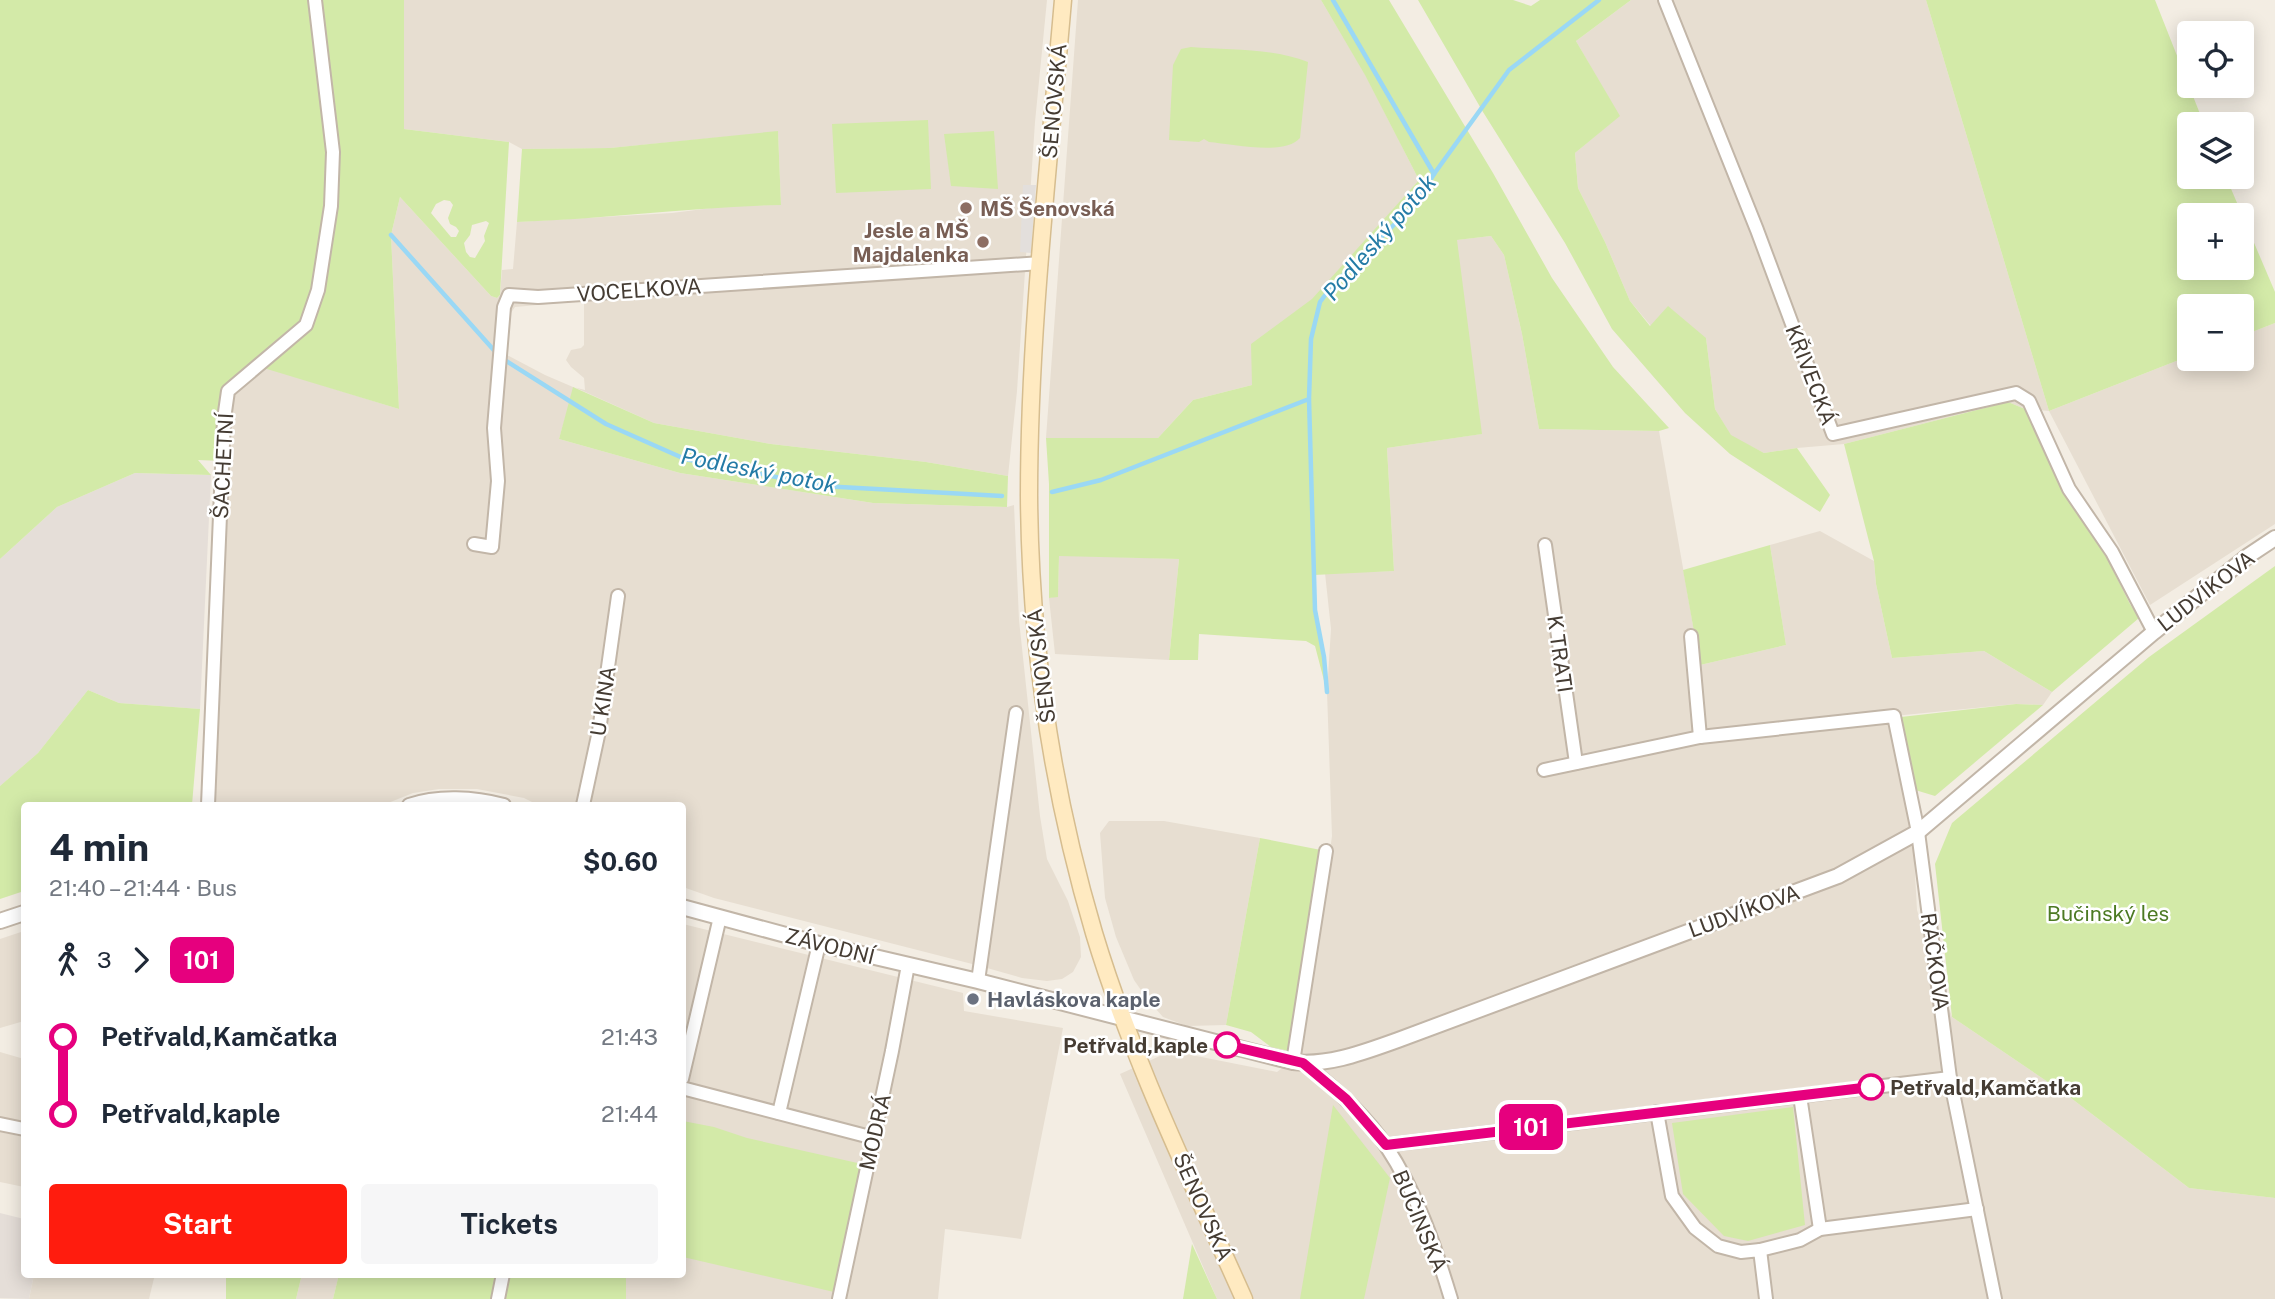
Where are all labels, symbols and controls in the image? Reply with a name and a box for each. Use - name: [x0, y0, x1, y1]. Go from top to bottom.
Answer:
- map controls: [2177, 21, 2254, 371]
- button: locate: [2177, 21, 2254, 98]
- street label: ŠENOVSKÁ: [1037, 42, 1071, 160]
- button: layers: [2177, 112, 2254, 189]
- water label: Podleský potok: [1317, 168, 1441, 306]
- place label: MŠ Šenovská: [980, 196, 1115, 221]
- marker: MŠ Šenovská: [958, 200, 974, 216]
- button: +: [2177, 203, 2254, 280]
- place label: Jesle a MŠ Majdalenka: [853, 218, 969, 267]
- marker: Jesle a MŠ Majdalenka: [975, 234, 991, 250]
- street label: VOCELKOVA: [576, 273, 702, 307]
- button: −: [2177, 294, 2254, 371]
- street label: KŘIVECKÁ: [1780, 321, 1842, 429]
- street label: ŠACHETNÍ: [208, 411, 238, 520]
- water label: Podleský potok: [679, 442, 840, 498]
- street label: LUDVÍKOVA: [2152, 545, 2260, 637]
- street label: ŠENOVSKÁ: [1022, 607, 1060, 725]
- street label: K TRATI: [1542, 614, 1578, 694]
- street label: U KINA: [585, 664, 621, 738]
- text: 4 min: [49, 825, 149, 870]
- text: $0.60: [583, 846, 658, 877]
- text: 21:40 – 21:44 · Bus: [49, 874, 237, 901]
- street label: LUDVÍKOVA: [1685, 879, 1803, 943]
- park label: Bučinský les: [2047, 901, 2169, 926]
- street label: RÁČKOVA: [1916, 911, 1954, 1013]
- street label: ZÁVODNÍ: [783, 923, 878, 969]
- icon: walk: [49, 941, 87, 979]
- icon: forward: [122, 941, 160, 979]
- text: 3: [97, 946, 112, 973]
- text: 101: [184, 946, 220, 974]
- place label: Havláskova kaple: [987, 987, 1161, 1012]
- marker: Havláskova kaple: [965, 991, 981, 1007]
- text: Petřvald,Kamčatka: [101, 1021, 338, 1052]
- text: 21:43: [601, 1023, 658, 1050]
- marker: Petřvald,kaple: [1214, 1032, 1240, 1058]
- place label: Petřvald,kaple: [1063, 1033, 1208, 1058]
- marker: Petřvald,Kamčatka: [1858, 1074, 1884, 1100]
- place label: Petřvald,Kamčatka: [1890, 1075, 2081, 1100]
- street label: MODRÁ: [854, 1091, 896, 1173]
- text: Petřvald,kaple: [101, 1098, 280, 1129]
- text: 21:44: [601, 1100, 658, 1127]
- line badge: 101: [1491, 1104, 1571, 1150]
- text: 101: [1513, 1113, 1549, 1141]
- street label: ŠENOVSKÁ: [1168, 1149, 1238, 1265]
- street label: BUČINSKÁ: [1387, 1166, 1453, 1276]
- button: Start: [49, 1184, 347, 1264]
- button: Tickets: [361, 1184, 658, 1264]

